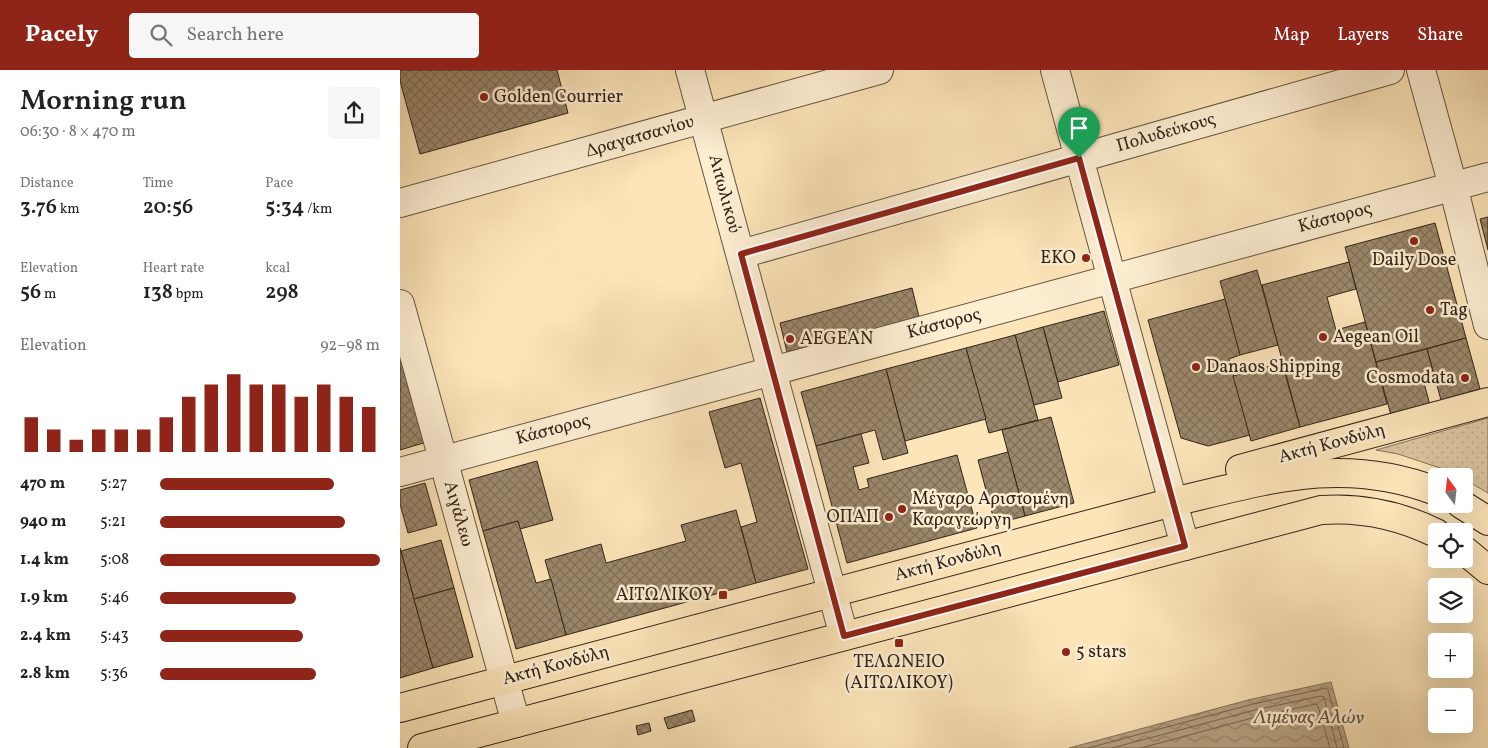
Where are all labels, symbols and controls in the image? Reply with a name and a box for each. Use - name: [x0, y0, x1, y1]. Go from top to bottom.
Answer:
- search box: [129, 13, 479, 58]
- text: Pacely: [25, 18, 99, 52]
- icon: search: [147, 21, 175, 49]
- text: Search here: [187, 22, 284, 48]
- text: Map: [1273, 23, 1309, 48]
- text: Layers: [1337, 23, 1389, 48]
- text: Share: [1417, 23, 1463, 48]
- text: Morning run: [20, 82, 187, 121]
- place label: Golden Courrier: [494, 85, 623, 110]
- button: share: [328, 87, 380, 139]
- marker: Golden Courrier: [478, 91, 490, 103]
- pin: [1058, 107, 1100, 158]
- street label: Πολυδεύκους: [1114, 107, 1218, 159]
- street label: Δραγατσανίου: [583, 110, 697, 164]
- icon: arrive: [1065, 114, 1093, 142]
- text: 06:30 · 8 × 470 m: [20, 121, 136, 143]
- street label: Αιτωλικού: [702, 152, 746, 236]
- text: Distance: [20, 174, 74, 193]
- text: Time: [143, 174, 173, 193]
- text: Pace: [265, 174, 293, 193]
- text: 3.76: [20, 193, 57, 222]
- text: 20:56: [143, 193, 193, 222]
- text: 5:34: [265, 193, 304, 222]
- street label: Κάστορος: [1295, 196, 1375, 240]
- text: km: [57, 200, 80, 219]
- text: /km: [304, 200, 332, 219]
- marker: Daily Dose: [1408, 235, 1420, 247]
- place label: EKO: [1040, 246, 1076, 271]
- place label: Daily Dose: [1372, 248, 1456, 273]
- marker: EKO: [1080, 252, 1092, 264]
- text: Elevation: [20, 259, 78, 278]
- text: Heart rate: [143, 259, 204, 278]
- text: kcal: [265, 259, 290, 278]
- text: 56: [20, 278, 41, 307]
- text: 138: [143, 278, 173, 307]
- text: 298: [265, 278, 299, 307]
- text: m: [41, 285, 56, 304]
- text: bpm: [173, 285, 204, 304]
- place label: Tag: [1440, 298, 1468, 323]
- street label: Κάστορος: [904, 302, 984, 346]
- marker: Tag: [1424, 304, 1436, 316]
- place label: Aegean Oil: [1333, 325, 1419, 350]
- place label: AEGEAN: [800, 327, 873, 352]
- marker: Aegean Oil: [1317, 331, 1329, 343]
- marker: AEGEAN: [784, 333, 796, 345]
- text: Elevation: [20, 335, 87, 357]
- text: 92–98 m: [320, 335, 380, 357]
- place label: Danaos Shipping: [1206, 355, 1341, 380]
- marker: Danaos Shipping: [1190, 361, 1202, 373]
- place label: Cosmodata: [1366, 366, 1455, 391]
- marker: Cosmodata: [1459, 372, 1471, 384]
- street label: Κάστορος: [513, 408, 593, 452]
- street label: Ακτή Κονδύλη: [1276, 418, 1388, 470]
- north arrow: [1428, 468, 1472, 512]
- map controls: [1428, 468, 1473, 733]
- text: 470 m: [20, 473, 65, 495]
- text: 5:27: [100, 473, 127, 495]
- street label: Αιγάλεω: [437, 478, 479, 550]
- place label: Μέγαρο Αριστομένη Καραγεώργη: [912, 487, 1069, 533]
- marker: Μέγαρο Αριστομένη Καραγεώργη: [896, 503, 908, 515]
- place label: ΟΠΑΠ: [826, 505, 879, 530]
- text: 940 m: [20, 511, 66, 533]
- text: 5:21: [100, 511, 126, 533]
- marker: ΟΠΑΠ: [883, 511, 895, 523]
- button: locate: [1428, 523, 1473, 568]
- street label: Ακτή Κονδύλη: [892, 536, 1004, 588]
- text: 1.4 km: [20, 549, 69, 571]
- text: 5:08: [100, 549, 129, 571]
- button: layers: [1428, 578, 1473, 623]
- place label: ΑΙΤΩΛΙΚΟΥ: [616, 583, 713, 608]
- text: 1.9 km: [20, 587, 68, 609]
- text: 5:46: [100, 587, 129, 609]
- marker: ΑΙΤΩΛΙΚΟΥ: [717, 589, 729, 601]
- text: 2.4 km: [20, 625, 71, 647]
- text: 5:43: [100, 625, 129, 647]
- button: +: [1428, 633, 1473, 678]
- marker: ΤΕΛΩΝΕΙΟ (ΑΙΤΩΛΙΚΟΥ): [893, 637, 905, 649]
- street label: Ακτή Κονδύλη: [500, 640, 612, 692]
- place label: 5 stars: [1076, 640, 1127, 665]
- marker: 5 stars: [1060, 646, 1072, 658]
- place label: ΤΕΛΩΝΕΙΟ (ΑΙΤΩΛΙΚΟΥ): [845, 650, 953, 696]
- text: 2.8 km: [20, 663, 70, 685]
- text: 5:36: [100, 663, 128, 685]
- button: −: [1428, 688, 1473, 733]
- water label: Λιμένας Αλών: [1253, 705, 1365, 731]

